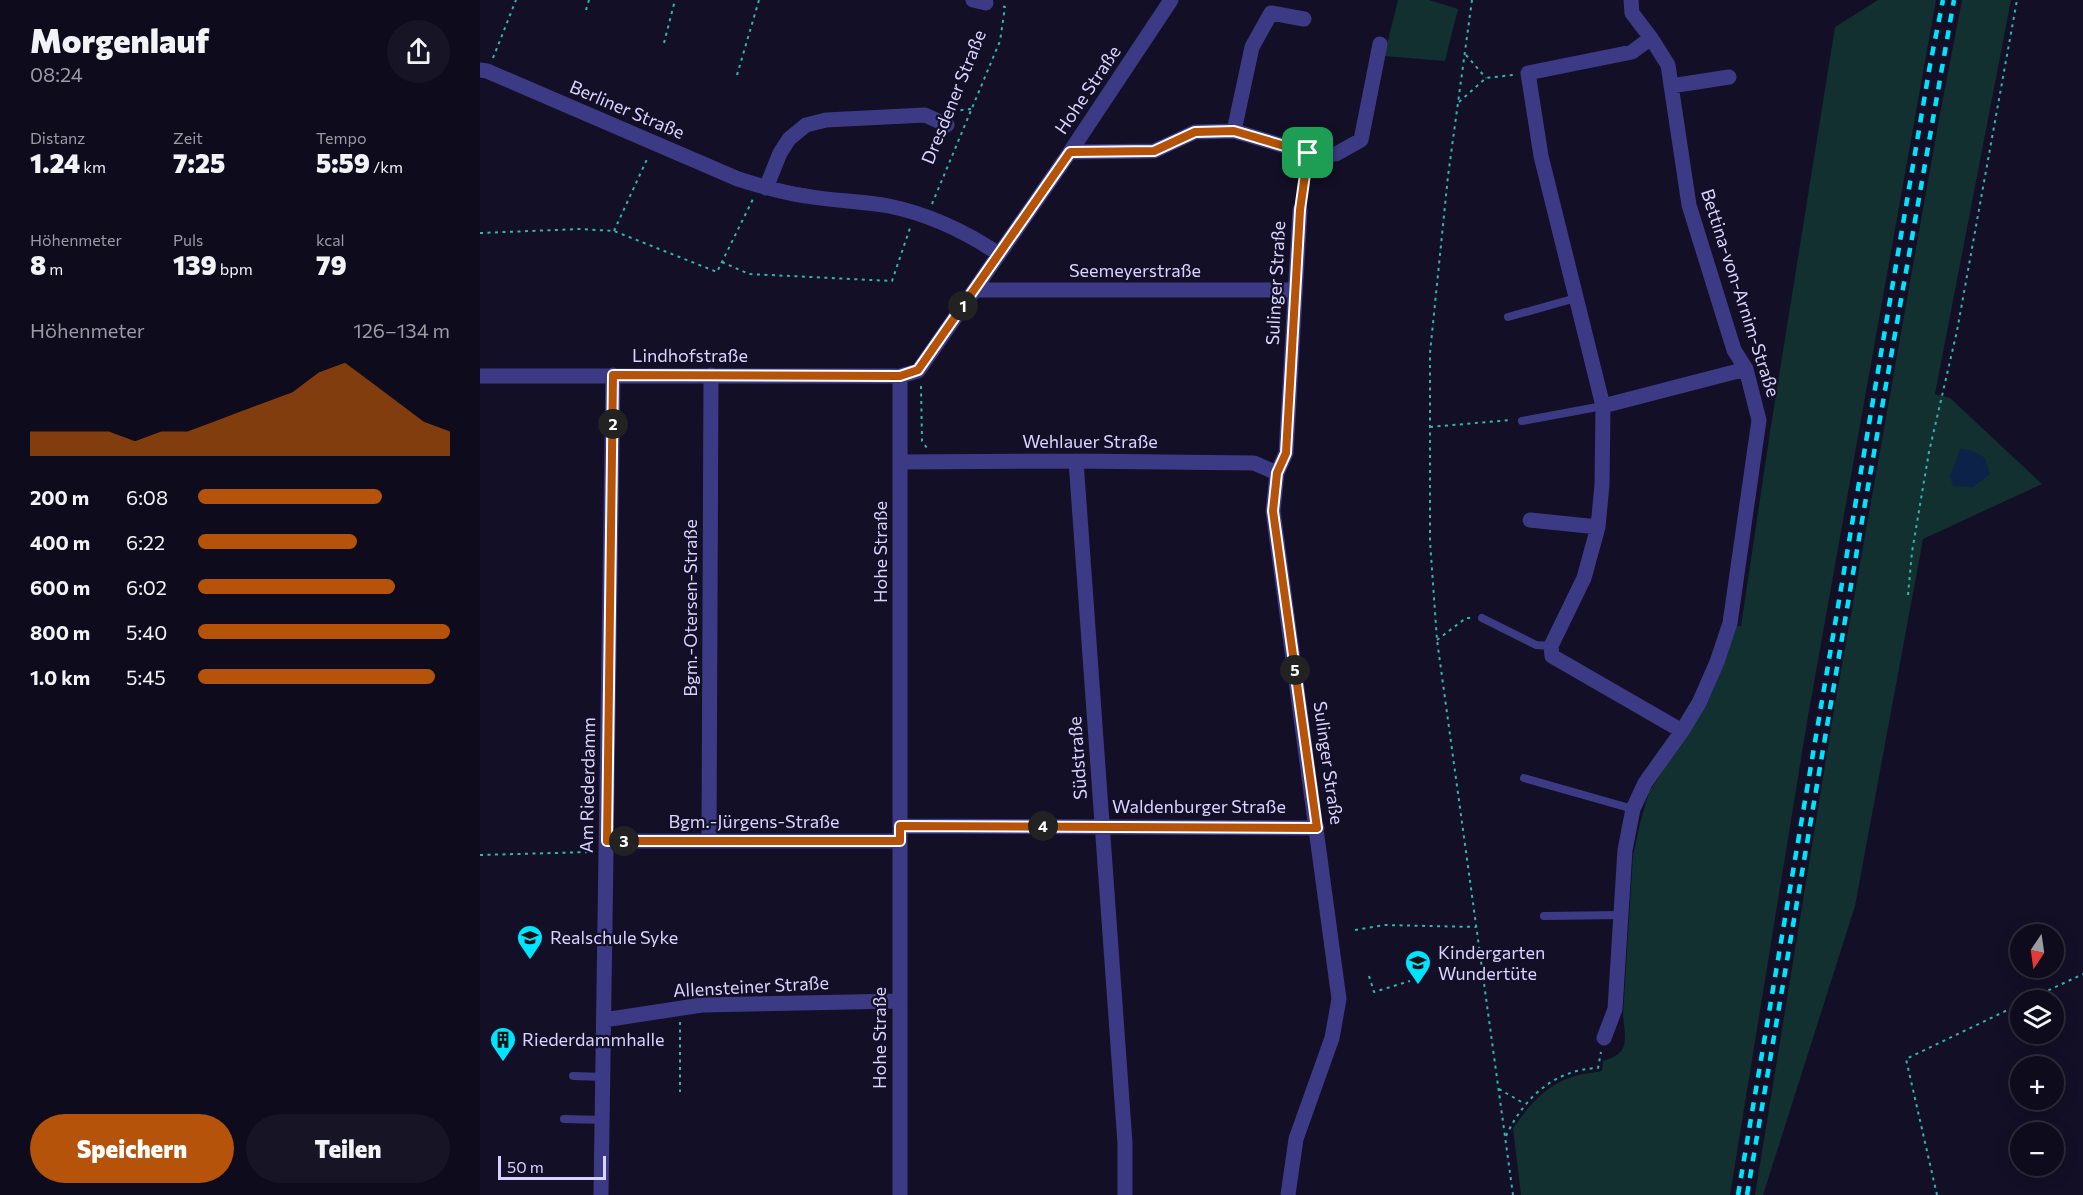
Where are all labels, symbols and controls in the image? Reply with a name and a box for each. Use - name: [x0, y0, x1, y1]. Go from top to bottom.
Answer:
- text: Morgenlauf: [30, 19, 209, 60]
- button: share: [387, 20, 450, 83]
- street label: Dresdener Straße: [916, 26, 990, 167]
- street label: Hohe Straße: [1050, 41, 1125, 138]
- text: 08:24: [30, 62, 83, 86]
- street label: Berliner Straße: [567, 75, 688, 143]
- pin: [1282, 127, 1333, 178]
- text: Distanz: [30, 128, 85, 147]
- text: Zeit: [173, 128, 203, 147]
- text: Tempo: [316, 128, 366, 147]
- icon: arrive: [1291, 136, 1324, 169]
- text: 1.24: [30, 147, 80, 178]
- text: 7:25: [173, 147, 225, 178]
- text: 5:59: [316, 147, 370, 178]
- text: km: [80, 157, 106, 176]
- text: /km: [370, 157, 403, 176]
- street label: Bettina-von-Arnim-Straße: [1697, 186, 1785, 399]
- street label: Sulinger Straße: [1261, 220, 1289, 346]
- text: Höhenmeter: [30, 230, 122, 249]
- text: Puls: [173, 230, 203, 249]
- text: kcal: [316, 230, 345, 249]
- text: 8: [30, 249, 46, 280]
- text: 139: [173, 249, 217, 280]
- text: 79: [316, 249, 347, 280]
- text: m: [46, 259, 63, 278]
- text: bpm: [217, 259, 253, 278]
- street label: Seemeyerstraße: [1069, 259, 1201, 281]
- pin: 1: [948, 291, 978, 321]
- text: 1: [959, 296, 967, 315]
- text: Höhenmeter: [30, 318, 145, 342]
- text: 126–134 m: [353, 318, 450, 342]
- street label: Lindhofstraße: [632, 344, 748, 366]
- pin: 2: [598, 409, 628, 439]
- text: 2: [608, 414, 618, 433]
- street label: Wehlauer Straße: [1022, 430, 1158, 452]
- text: 200 m: [30, 485, 89, 509]
- text: 6:08: [126, 485, 168, 509]
- street label: Hohe Straße: [869, 501, 891, 603]
- street label: Bgm.-Otersen-Straße: [679, 519, 701, 697]
- text: 400 m: [30, 530, 90, 554]
- text: 6:22: [126, 530, 165, 554]
- text: 600 m: [30, 575, 90, 599]
- text: 6:02: [126, 575, 167, 599]
- text: 800 m: [30, 620, 90, 644]
- text: 5:40: [126, 620, 167, 644]
- pin: 5: [1280, 655, 1310, 685]
- text: 5: [1290, 660, 1300, 679]
- text: 1.0 km: [30, 665, 90, 689]
- text: 5:45: [126, 665, 166, 689]
- street label: Sulinger Straße: [1309, 700, 1349, 826]
- street label: Südstraße: [1063, 716, 1091, 800]
- street label: Am Riederdamm: [575, 717, 599, 853]
- street label: Waldenburger Straße: [1112, 795, 1286, 817]
- street label: Bgm.-Jürgens-Straße: [668, 810, 840, 832]
- pin: 4: [1028, 811, 1058, 841]
- text: 4: [1038, 816, 1048, 835]
- pin: 3: [609, 826, 639, 856]
- text: 3: [619, 831, 629, 850]
- school or university icon: Realschule Syke: [515, 923, 545, 961]
- north arrow: [2010, 924, 2064, 978]
- map controls: [2010, 924, 2064, 1176]
- place label: Realschule Syke: [550, 926, 678, 948]
- place label: Kindergarten Wundertüte: [1438, 941, 1545, 984]
- school or university icon: Kindergarten Wundertüte: [1403, 948, 1433, 986]
- street label: Allensteiner Straße: [673, 971, 829, 1001]
- street label: Hohe Straße: [868, 987, 890, 1089]
- button: layers: [2010, 990, 2064, 1044]
- building icon: Riederdammhalle: [488, 1025, 518, 1063]
- place label: Riederdammhalle: [522, 1028, 665, 1050]
- button: +: [2010, 1056, 2064, 1110]
- button: Speichern: [30, 1114, 234, 1183]
- button: Teilen: [246, 1114, 450, 1183]
- button: −: [2010, 1122, 2064, 1176]
- scale bar: [498, 1153, 606, 1180]
- text: 50 m: [507, 1157, 544, 1176]

